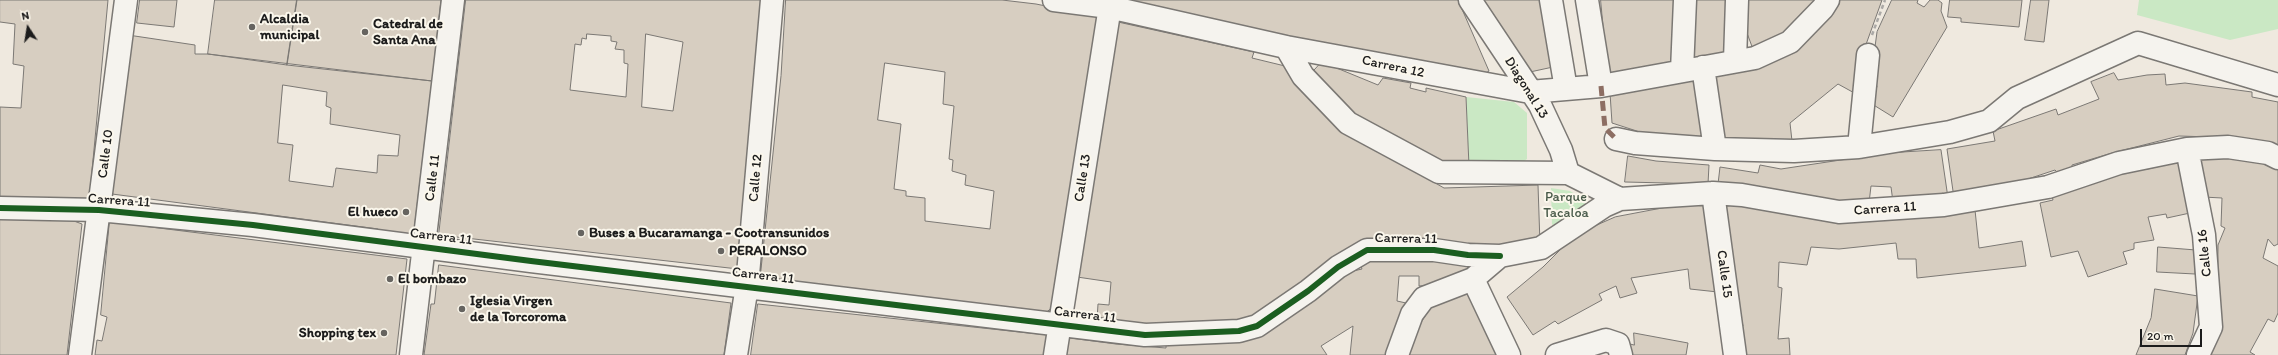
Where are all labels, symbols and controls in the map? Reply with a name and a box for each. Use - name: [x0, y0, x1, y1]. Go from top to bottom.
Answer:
- north arrow: [8, 8, 48, 48]
- text: N: [20, 9, 30, 23]
- place label: Alcaldia municipal: [260, 11, 319, 44]
- place label: Catedral de Santa Ana: [373, 16, 443, 48]
- marker: Alcaldia municipal: [247, 22, 257, 32]
- marker: Catedral de Santa Ana: [360, 27, 370, 37]
- street label: Carrera 12: [1360, 52, 1426, 82]
- street label: Diagonal 13: [1500, 54, 1552, 122]
- street label: Calle 10: [95, 129, 117, 179]
- street label: Calle 12: [746, 153, 766, 203]
- street label: Calle 13: [1071, 153, 1095, 203]
- street label: Calle 11: [422, 154, 444, 202]
- park label: Parque Tacaloa: [1543, 189, 1589, 222]
- street label: Carrera 11: [87, 190, 151, 212]
- street label: Carrera 11: [1853, 198, 1917, 220]
- place label: El hueco: [348, 204, 398, 220]
- marker: El hueco: [401, 207, 411, 217]
- street label: Carrera 11: [409, 225, 473, 249]
- place label: Buses a Bucaramanga - Cootransunidos: [589, 225, 829, 241]
- marker: Buses a Bucaramanga - Cootransunidos: [576, 228, 586, 238]
- street label: Calle 16: [2194, 228, 2216, 278]
- street label: Carrera 11: [1374, 230, 1438, 248]
- place label: PERALONSO: [729, 243, 807, 259]
- marker: PERALONSO: [716, 246, 726, 256]
- street label: Calle 15: [1712, 249, 1736, 299]
- street label: Carrera 11: [731, 264, 795, 288]
- place label: El bombazo: [398, 271, 466, 287]
- marker: El bombazo: [385, 274, 395, 284]
- place label: Iglesia Virgen de la Torcoroma: [470, 293, 566, 326]
- street label: Carrera 11: [1053, 303, 1117, 327]
- marker: Iglesia Virgen de la Torcoroma: [457, 304, 467, 314]
- scale bar: [2142, 321, 2204, 347]
- place label: Shopping tex: [299, 325, 376, 341]
- marker: Shopping tex: [379, 328, 389, 338]
- text: 20 m: [2147, 329, 2174, 343]

